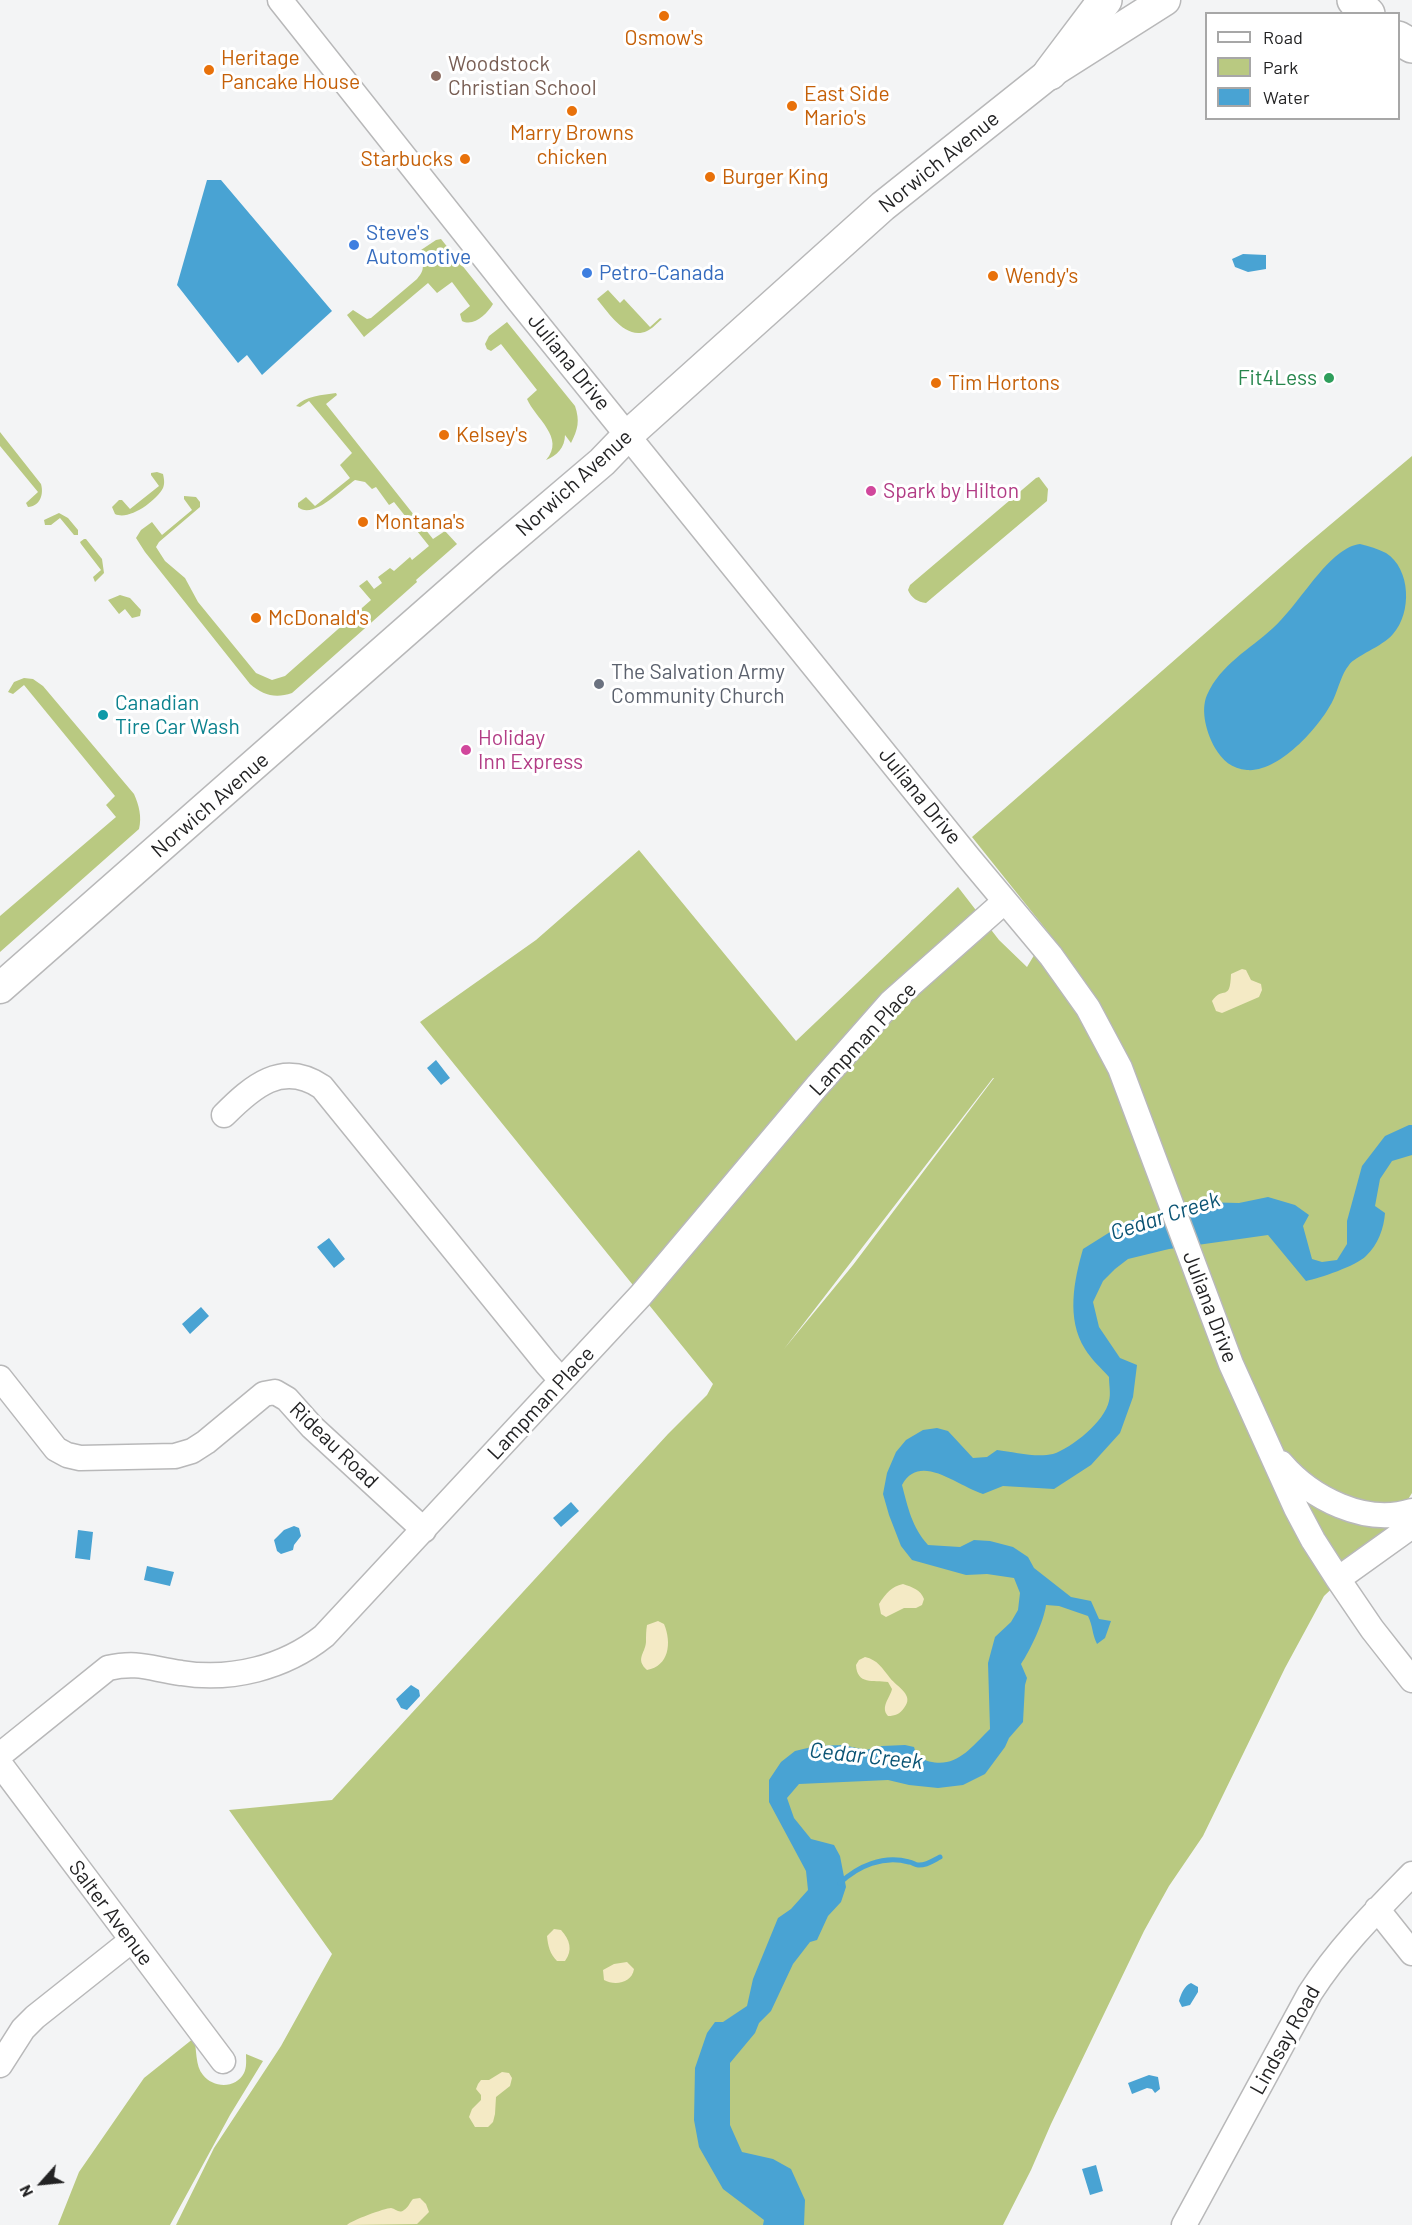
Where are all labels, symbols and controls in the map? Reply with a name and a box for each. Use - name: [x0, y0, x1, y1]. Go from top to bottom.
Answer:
- marker: Osmow's: [657, 9, 671, 23]
- legend: [1205, 12, 1400, 120]
- place label: Osmow's: [625, 25, 703, 51]
- text: Road: [1263, 26, 1303, 48]
- place label: Heritage Pancake House: [221, 45, 360, 95]
- place label: Woodstock Christian School: [448, 51, 596, 101]
- text: Park: [1263, 56, 1298, 78]
- marker: Heritage Pancake House: [202, 63, 216, 77]
- marker: Woodstock Christian School: [429, 69, 443, 83]
- place label: East Side Mario's: [804, 81, 890, 131]
- text: Water: [1263, 86, 1310, 108]
- marker: East Side Mario's: [785, 99, 799, 113]
- marker: Marry Browns chicken: [565, 104, 579, 118]
- street label: Norwich Avenue: [874, 106, 1004, 218]
- place label: Marry Browns chicken: [510, 120, 634, 170]
- place label: Starbucks: [361, 146, 453, 172]
- marker: Starbucks: [458, 152, 472, 166]
- place label: Burger King: [722, 164, 829, 190]
- marker: Burger King: [703, 170, 717, 184]
- place label: Steve's Automotive: [366, 220, 471, 270]
- marker: Steve's Automotive: [347, 238, 361, 252]
- place label: Petro-Canada: [599, 260, 725, 286]
- place label: Wendy's: [1005, 263, 1078, 289]
- marker: Petro-Canada: [580, 266, 594, 280]
- marker: Wendy's: [986, 269, 1000, 283]
- street label: Juliana Drive: [522, 308, 616, 416]
- place label: Fit4Less: [1238, 365, 1317, 391]
- place label: Tim Hortons: [948, 370, 1060, 396]
- marker: Fit4Less: [1322, 371, 1336, 385]
- marker: Tim Hortons: [929, 376, 943, 390]
- place label: Kelsey's: [456, 422, 528, 448]
- street label: Norwich Avenue: [511, 424, 637, 542]
- marker: Kelsey's: [437, 428, 451, 442]
- place label: Spark by Hilton: [883, 478, 1019, 504]
- marker: Spark by Hilton: [864, 484, 878, 498]
- place label: Montana's: [375, 509, 465, 535]
- marker: Montana's: [356, 515, 370, 529]
- place label: McDonald's: [268, 605, 369, 631]
- marker: McDonald's: [249, 611, 263, 625]
- place label: The Salvation Army Community Church: [611, 659, 785, 709]
- marker: The Salvation Army Community Church: [592, 677, 606, 691]
- place label: Canadian Tire Car Wash: [115, 690, 240, 740]
- marker: Canadian Tire Car Wash: [96, 708, 110, 722]
- place label: Holiday Inn Express: [478, 725, 583, 775]
- street label: Juliana Drive: [873, 742, 967, 850]
- marker: Holiday Inn Express: [459, 743, 473, 757]
- street label: Norwich Avenue: [146, 747, 274, 863]
- street label: Lampman Place: [804, 977, 922, 1101]
- water label: Cedar Creek: [1107, 1186, 1223, 1246]
- street label: Juliana Drive: [1177, 1248, 1243, 1366]
- street label: Lampman Place: [482, 1341, 600, 1465]
- street label: Rideau Road: [284, 1397, 384, 1493]
- water label: Cedar Creek: [808, 1737, 924, 1775]
- street label: Salter Avenue: [63, 1856, 159, 1970]
- street label: Lindsay Road: [1245, 1981, 1325, 2099]
- north arrow: [12, 2153, 72, 2213]
- text: N: [15, 2182, 36, 2200]

